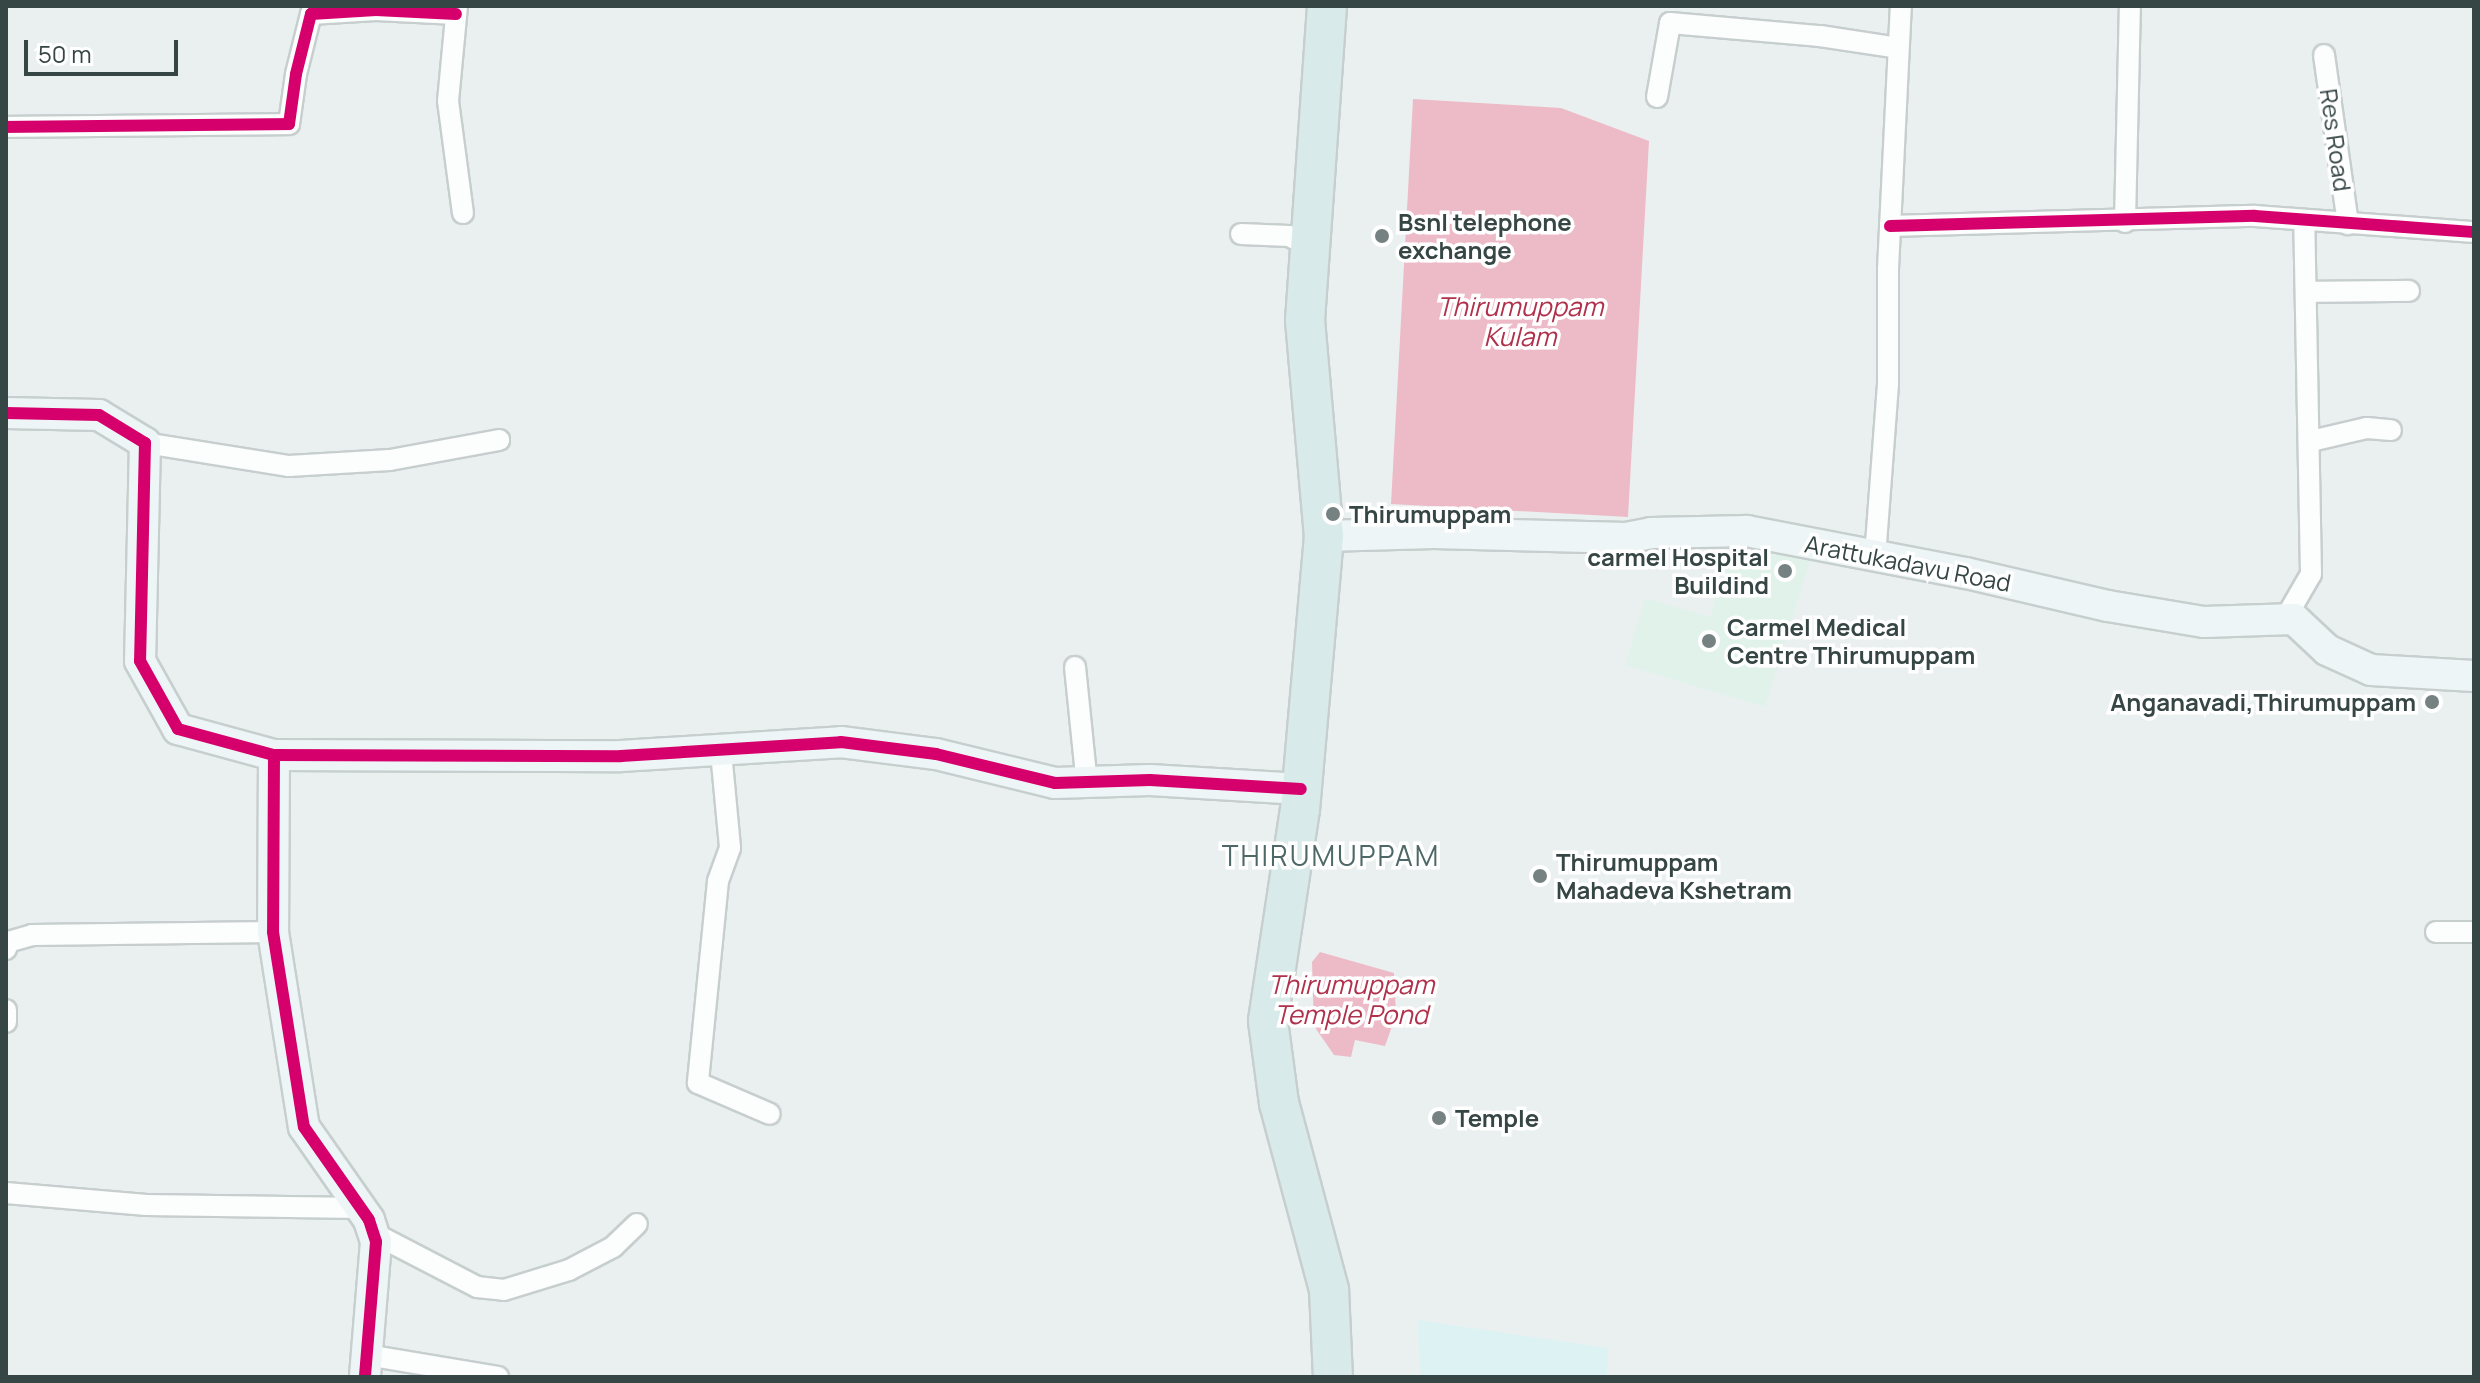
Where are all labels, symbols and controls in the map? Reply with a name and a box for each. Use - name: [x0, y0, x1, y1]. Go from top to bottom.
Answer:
- scale bar: [28, 24, 182, 74]
- text: 50 m: [38, 37, 92, 70]
- street label: Res Road: [2315, 87, 2357, 193]
- place label: Bsnl telephone exchange: [1398, 208, 1572, 264]
- marker: Bsnl telephone exchange: [1373, 227, 1391, 245]
- water label: Thirumuppam Kulam: [1437, 291, 1603, 352]
- place label: Thirumuppam: [1349, 500, 1511, 528]
- marker: Thirumuppam: [1324, 505, 1342, 523]
- street label: Arattukadavu Road: [1803, 529, 2013, 597]
- place label: carmel Hospital Buildind: [1587, 543, 1769, 599]
- marker: carmel Hospital Buildind: [1776, 562, 1794, 580]
- place label: Carmel Medical Centre Thirumuppam: [1727, 613, 1975, 669]
- marker: Carmel Medical Centre Thirumuppam: [1698, 630, 1720, 652]
- place label: Anganavadi,Thirumuppam: [2110, 688, 2416, 716]
- marker: Anganavadi,Thirumuppam: [2423, 693, 2441, 711]
- district label: THIRUMUPPAM: [1222, 838, 1440, 872]
- place label: Thirumuppam Mahadeva Kshetram: [1556, 848, 1792, 904]
- marker: Thirumuppam Mahadeva Kshetram: [1531, 867, 1549, 885]
- water label: Thirumuppam Temple Pond: [1268, 969, 1434, 1030]
- place label: Temple: [1455, 1104, 1539, 1132]
- marker: Temple: [1430, 1109, 1448, 1127]

